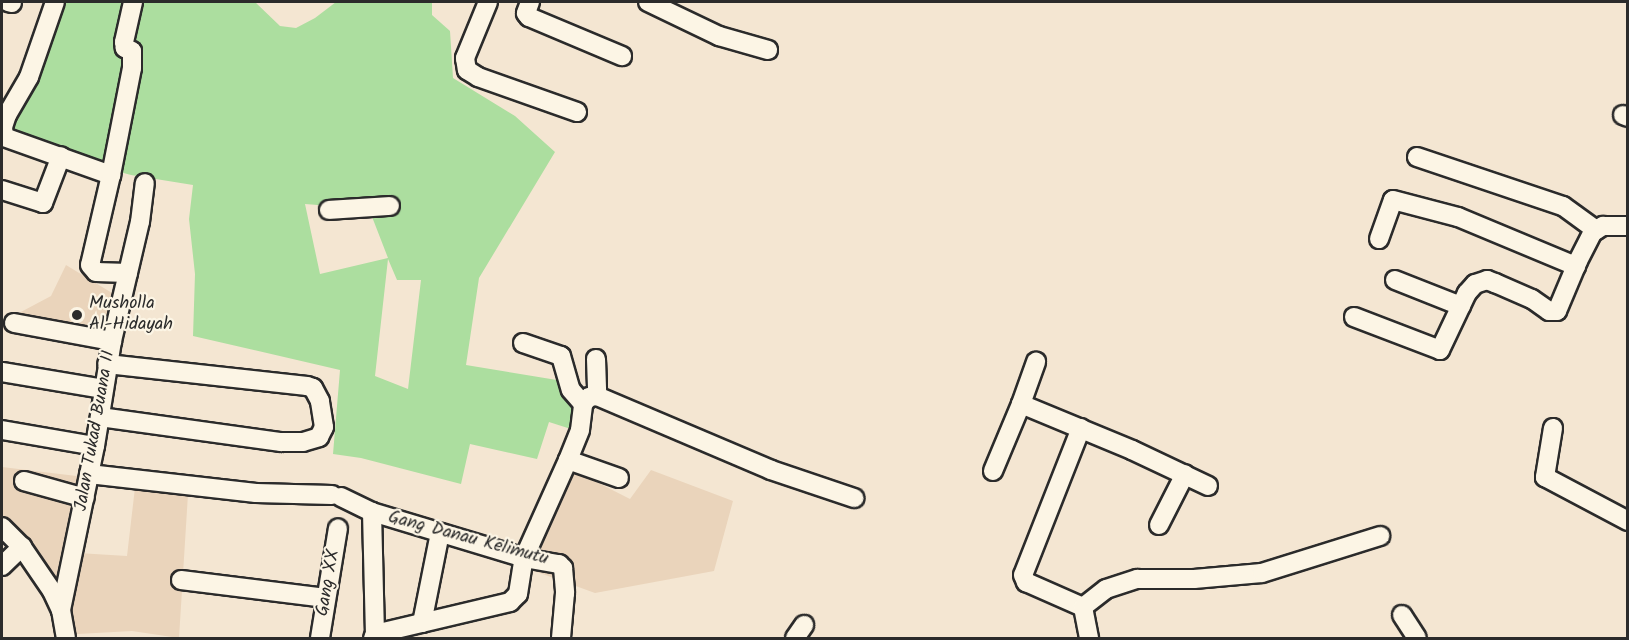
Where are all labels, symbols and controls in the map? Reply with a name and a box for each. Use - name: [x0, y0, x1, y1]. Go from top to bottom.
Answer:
- place label: Musholla Al-Hidayah: [89, 294, 173, 336]
- marker: Musholla Al-Hidayah: [70, 308, 84, 322]
- street label: Jalan Tukad Buana II: [71, 349, 121, 513]
- street label: Gang Danau Kelimutu: [386, 507, 550, 571]
- street label: Gang XX: [313, 548, 345, 618]

